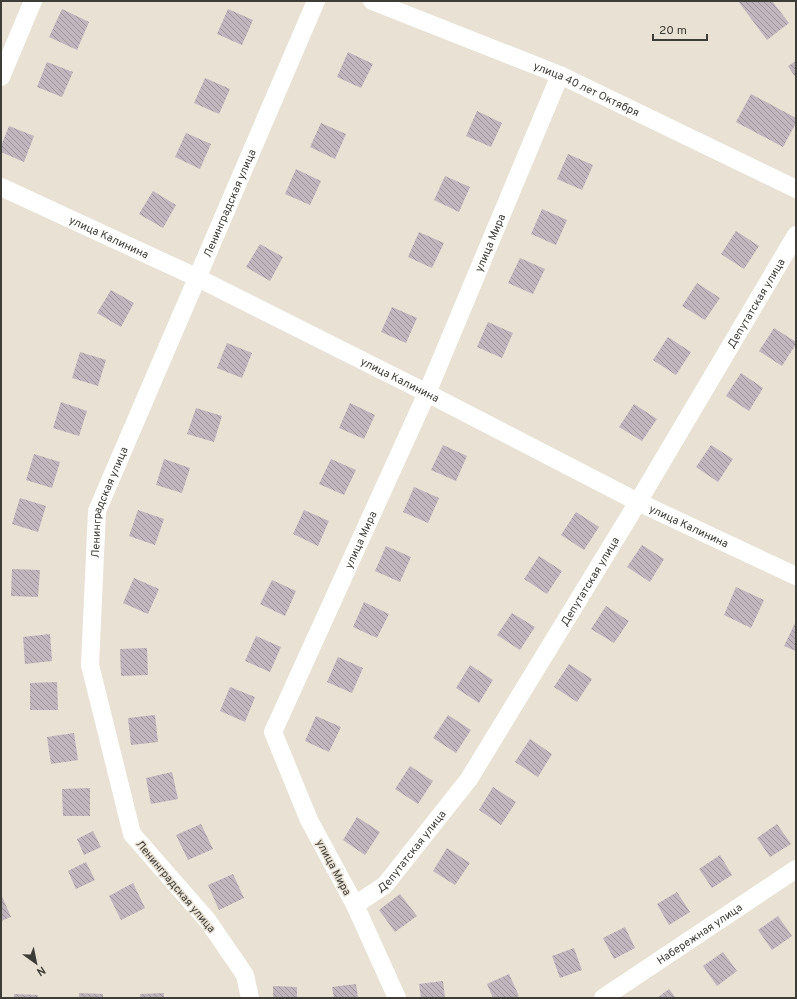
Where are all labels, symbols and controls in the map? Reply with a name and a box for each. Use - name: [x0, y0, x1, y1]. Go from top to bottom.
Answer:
- scale bar: [653, 16, 707, 42]
- text: 20 m: [659, 23, 687, 39]
- street label: улица 40 лет Октября: [531, 59, 641, 120]
- street label: Ленинградская улица: [201, 147, 260, 260]
- street label: улица Мира: [472, 212, 509, 274]
- street label: улица Калинина: [67, 213, 151, 262]
- street label: Депутатская улица: [725, 256, 789, 351]
- street label: улица Калинина: [358, 355, 441, 406]
- street label: Ленинградская улица: [89, 445, 132, 558]
- street label: улица Калинина: [647, 502, 731, 551]
- street label: улица Мира: [342, 509, 381, 571]
- street label: Депутатская улица: [558, 534, 623, 629]
- street label: Депутатская улица: [375, 807, 450, 896]
- street label: улица Мира: [312, 837, 354, 898]
- street label: Ленинградская улица: [132, 838, 218, 936]
- street label: Набережная улица: [655, 901, 746, 968]
- north arrow: [16, 943, 56, 983]
- text: N: [34, 963, 48, 979]

